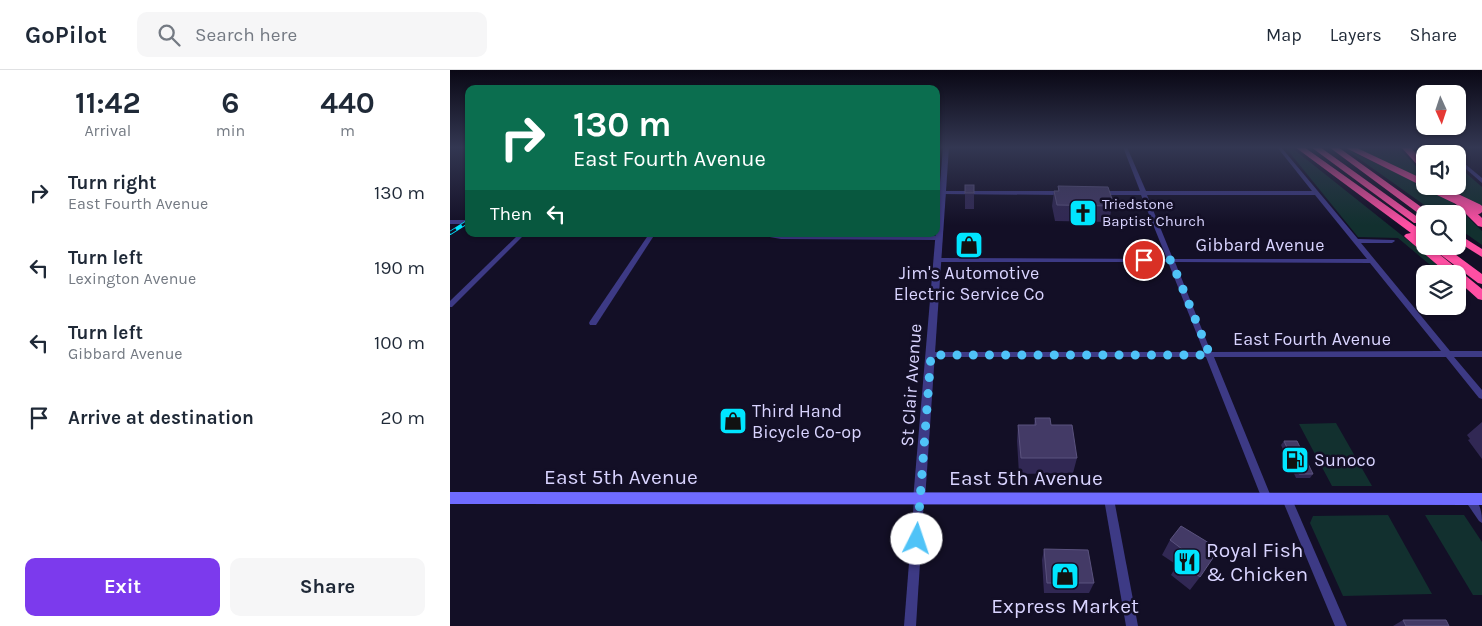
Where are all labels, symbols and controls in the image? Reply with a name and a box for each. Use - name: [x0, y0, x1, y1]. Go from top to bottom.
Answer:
- search box: [137, 12, 487, 57]
- text: GoPilot: [25, 21, 107, 49]
- icon: search: [155, 21, 183, 49]
- text: Search here: [195, 24, 297, 46]
- text: Map: [1266, 24, 1302, 46]
- text: Layers: [1330, 24, 1382, 46]
- text: Share: [1410, 24, 1457, 46]
- text: 11:42: [75, 85, 141, 121]
- text: 6: [221, 85, 239, 121]
- text: 440: [320, 85, 375, 121]
- north arrow: [1416, 85, 1466, 135]
- map controls: [1416, 85, 1466, 315]
- text: 130 m: [573, 104, 671, 145]
- icon: right: [490, 105, 555, 170]
- text: Arrival: [84, 121, 131, 140]
- text: min: [216, 121, 245, 140]
- text: m: [340, 121, 355, 140]
- button: sound: [1416, 145, 1466, 195]
- text: East Fourth Avenue: [573, 146, 766, 172]
- text: Turn right: [68, 172, 157, 194]
- icon: right: [25, 179, 53, 207]
- text: 130 m: [374, 182, 425, 204]
- text: East Fourth Avenue: [68, 194, 208, 213]
- place label: Triedstone Baptist Church: [1102, 195, 1205, 230]
- church icon: Triedstone Baptist Church: [1068, 198, 1098, 228]
- icon: left: [542, 200, 570, 228]
- text: Then: [490, 203, 532, 225]
- button: search: [1416, 205, 1466, 255]
- shop icon: Jim's Automotive Electric Service Co: [954, 230, 984, 260]
- street label: Gibbard Avenue: [1196, 234, 1324, 256]
- pin: [1123, 239, 1165, 281]
- icon: arrive: [1130, 246, 1158, 274]
- text: Turn left: [68, 247, 143, 269]
- icon: left: [25, 254, 53, 282]
- text: 190 m: [374, 257, 425, 279]
- place label: Jim's Automotive Electric Service Co: [894, 262, 1044, 305]
- button: layers: [1416, 265, 1466, 315]
- text: Lexington Avenue: [68, 269, 196, 288]
- text: Turn left: [68, 322, 143, 344]
- street label: St Clair Avenue: [896, 323, 926, 447]
- street label: East Fourth Avenue: [1233, 328, 1391, 350]
- icon: left: [25, 329, 53, 357]
- text: 100 m: [374, 332, 425, 354]
- text: Gibbard Avenue: [68, 344, 183, 363]
- place label: Third Hand Bicycle Co-op: [752, 400, 862, 443]
- icon: arrive: [25, 404, 53, 432]
- shop icon: Third Hand Bicycle Co-op: [718, 406, 748, 436]
- text: Arrive at destination: [68, 407, 254, 429]
- text: 20 m: [380, 407, 425, 429]
- fuel station icon: Sunoco: [1280, 445, 1310, 475]
- place label: Sunoco: [1314, 449, 1376, 471]
- street label: East 5th Avenue: [544, 465, 698, 489]
- street label: East 5th Avenue: [949, 466, 1103, 490]
- position arrow: [890, 512, 942, 564]
- place label: Royal Fish & Chicken: [1206, 538, 1308, 586]
- restaurant icon: Royal Fish & Chicken: [1172, 547, 1202, 577]
- button: Exit: [25, 558, 220, 616]
- button: Share: [230, 558, 425, 616]
- shop icon: Express Market: [1050, 561, 1080, 591]
- place label: Express Market: [991, 594, 1139, 618]

